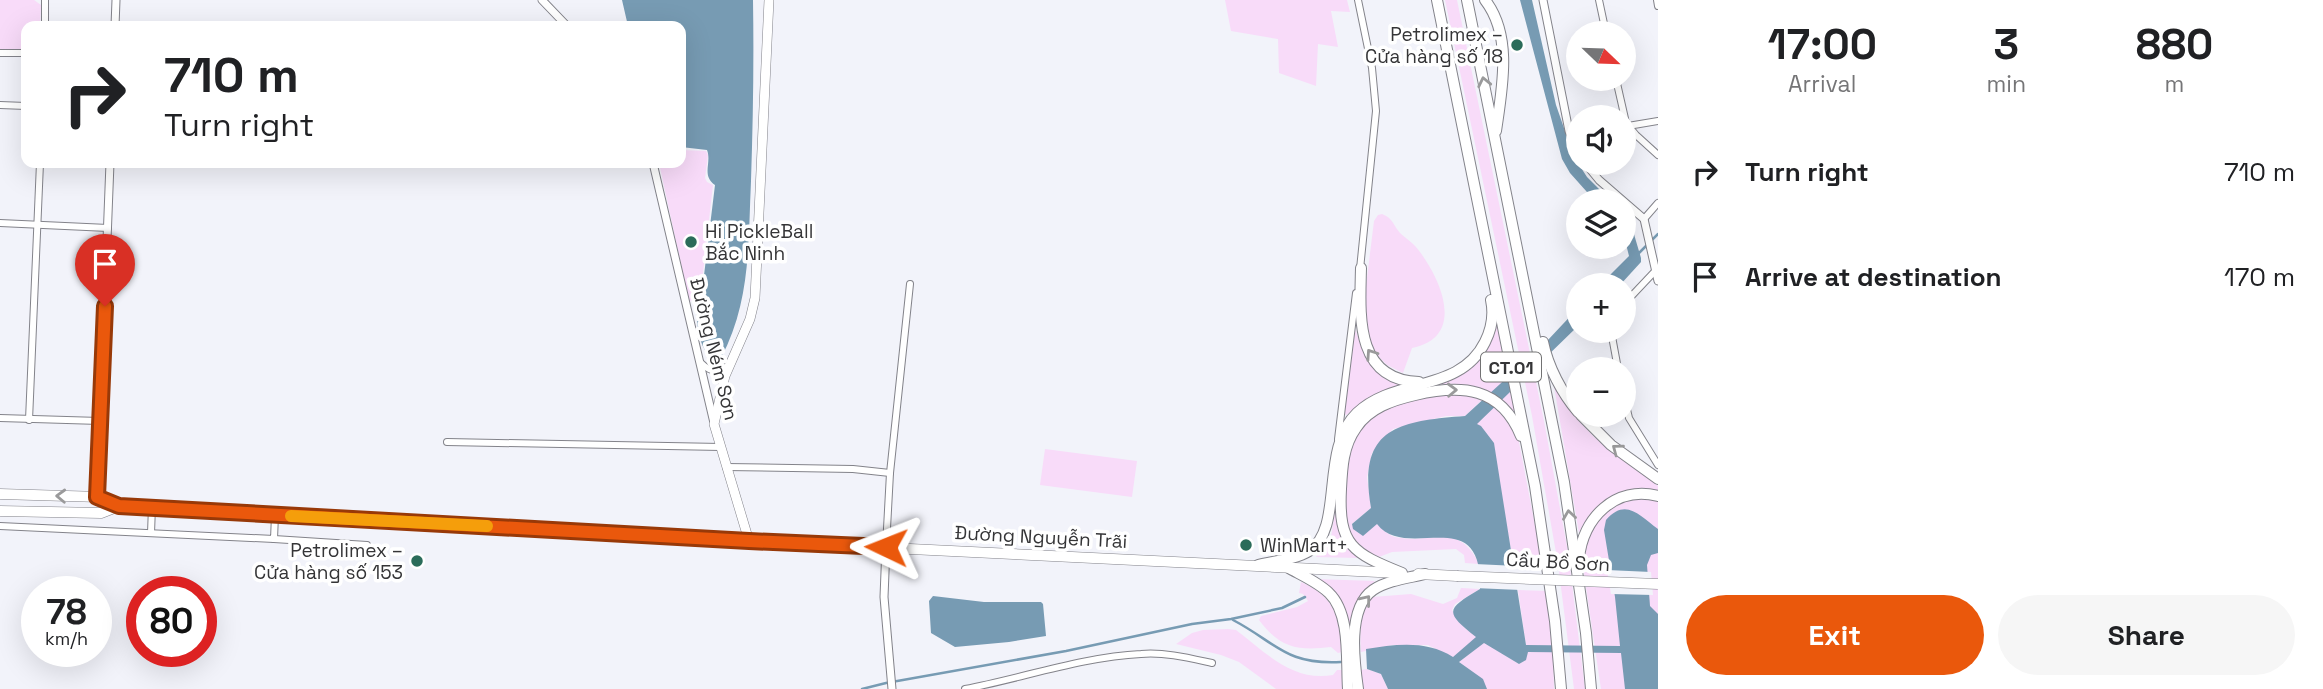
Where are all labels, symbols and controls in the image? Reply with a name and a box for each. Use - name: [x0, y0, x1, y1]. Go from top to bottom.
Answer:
- text: 17:00: [1768, 18, 1877, 71]
- text: 3: [1994, 18, 2019, 71]
- text: 880: [2136, 18, 2213, 71]
- north arrow: [1566, 21, 1636, 91]
- map controls: [1566, 21, 1636, 427]
- place label: Petrolimex – Cửa hàng số 18: [1365, 22, 1503, 69]
- marker: Petrolimex – Cửa hàng số 18: [1509, 37, 1525, 53]
- text: 710 m: [164, 44, 299, 106]
- icon: right: [49, 49, 140, 140]
- text: Arrival: [1788, 69, 1856, 99]
- text: min: [1987, 69, 2026, 99]
- text: m: [2165, 69, 2184, 99]
- one-way arrow: [1477, 76, 1492, 88]
- text: Turn right: [164, 105, 314, 145]
- button: sound: [1566, 105, 1636, 175]
- icon: right: [1686, 153, 1724, 191]
- text: Turn right: [1745, 155, 1869, 189]
- text: 710 m: [2224, 155, 2295, 189]
- button: layers: [1566, 189, 1636, 259]
- place label: Hi PickleBall Bắc Ninh: [705, 219, 813, 266]
- pin: [75, 234, 135, 306]
- marker: Hi PickleBall Bắc Ninh: [683, 234, 699, 250]
- icon: arrive: [86, 245, 124, 283]
- icon: arrive: [1686, 258, 1724, 296]
- text: Arrive at destination: [1745, 260, 2002, 294]
- text: 170 m: [2224, 260, 2295, 294]
- button: +: [1566, 273, 1636, 343]
- street label: Đường Ném Sơn: [684, 275, 744, 423]
- one-way arrow: [1367, 349, 1379, 362]
- road number: CT.01: [1481, 352, 1541, 382]
- button: −: [1566, 357, 1636, 427]
- one-way arrow: [1447, 382, 1458, 397]
- one-way arrow: [1613, 445, 1625, 457]
- one-way arrow: [55, 488, 66, 503]
- one-way arrow: [1562, 509, 1577, 521]
- position arrow: [849, 510, 923, 584]
- street label: Đường Nguyễn Trãi: [954, 520, 1128, 554]
- place label: WinMart+: [1260, 533, 1348, 558]
- marker: WinMart+: [1238, 537, 1254, 553]
- place label: Petrolimex – Cửa hàng số 153: [254, 538, 403, 585]
- street label: Cầu Bồ Sơn: [1505, 547, 1611, 577]
- marker: Petrolimex – Cửa hàng số 153: [409, 553, 425, 569]
- speed limit sign: 80: [126, 576, 217, 667]
- text: 78: [46, 590, 87, 634]
- one-way arrow: [1357, 595, 1370, 607]
- button: Exit: [1686, 595, 1984, 675]
- button: Share: [1998, 595, 2295, 675]
- text: km/h: [45, 627, 88, 650]

